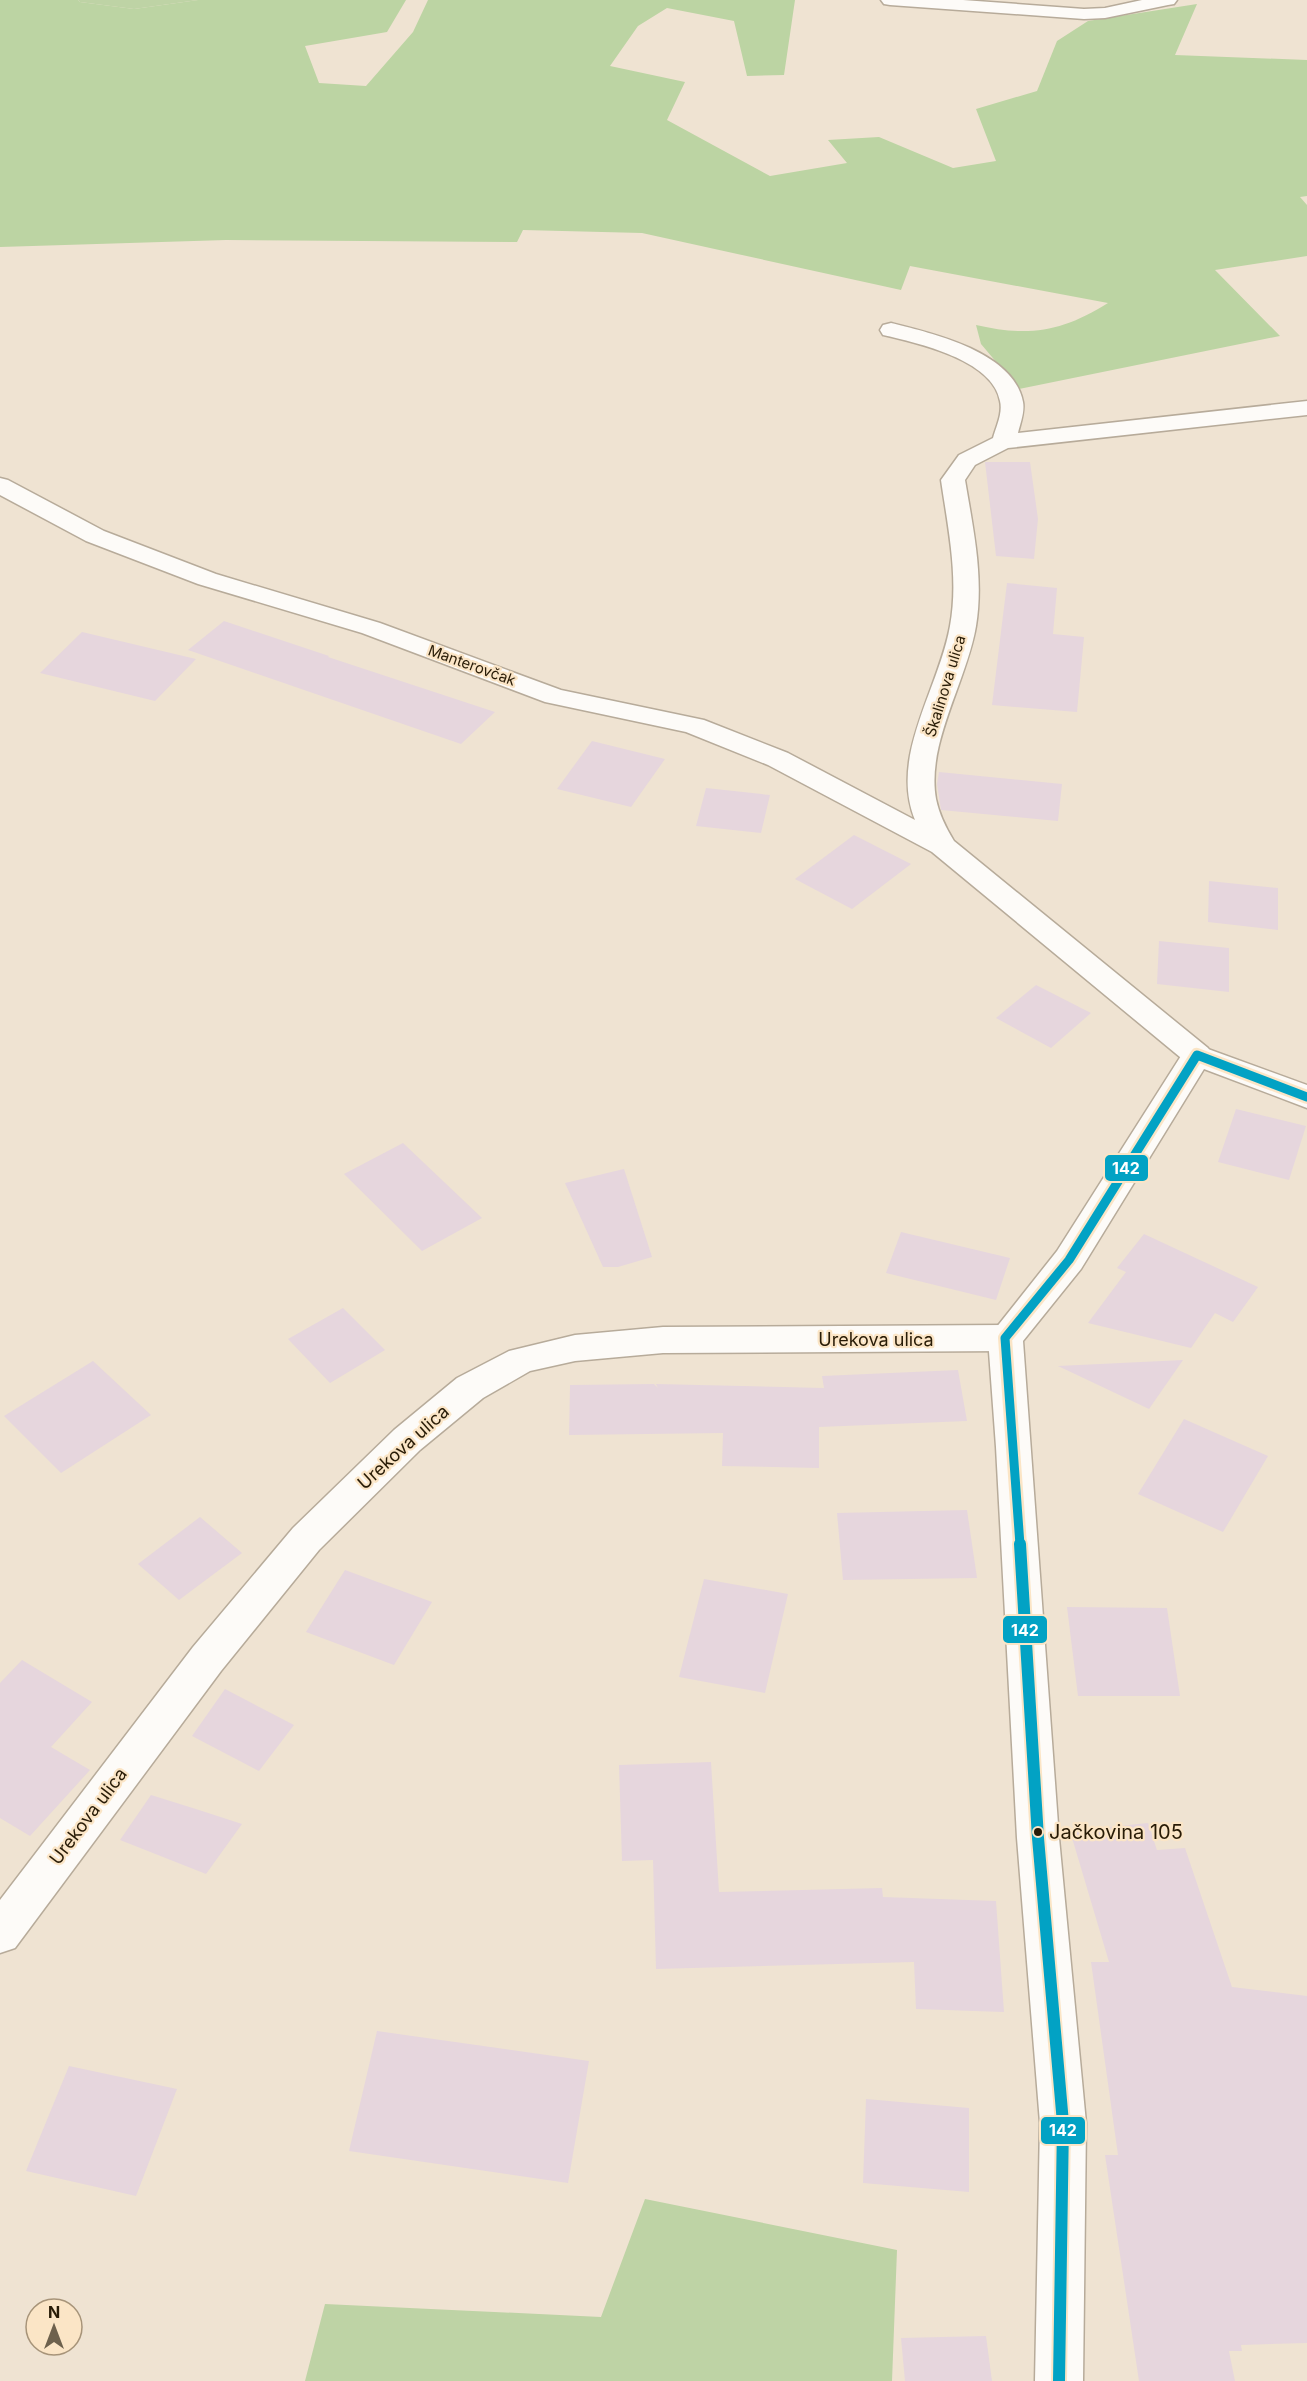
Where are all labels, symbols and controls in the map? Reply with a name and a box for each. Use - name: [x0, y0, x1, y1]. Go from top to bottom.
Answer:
- street label: Škalinova ulica: [921, 633, 969, 739]
- street label: Manterovčak: [426, 640, 519, 690]
- line badge: 142: [1104, 1154, 1149, 1182]
- text: 142: [1112, 1158, 1140, 1178]
- street label: Urekova ulica: [818, 1329, 934, 1350]
- street label: Urekova ulica: [353, 1401, 453, 1493]
- line badge: 142: [1002, 1615, 1048, 1644]
- text: 142: [1011, 1620, 1039, 1640]
- street label: Urekova ulica: [45, 1764, 131, 1868]
- place label: Jačkovina 105: [1049, 1820, 1183, 1844]
- marker: Jačkovina 105: [1032, 1826, 1044, 1838]
- line badge: 142: [1040, 2116, 1086, 2145]
- text: 142: [1049, 2120, 1077, 2140]
- north arrow: [24, 2297, 84, 2357]
- text: N: [48, 2302, 60, 2322]

